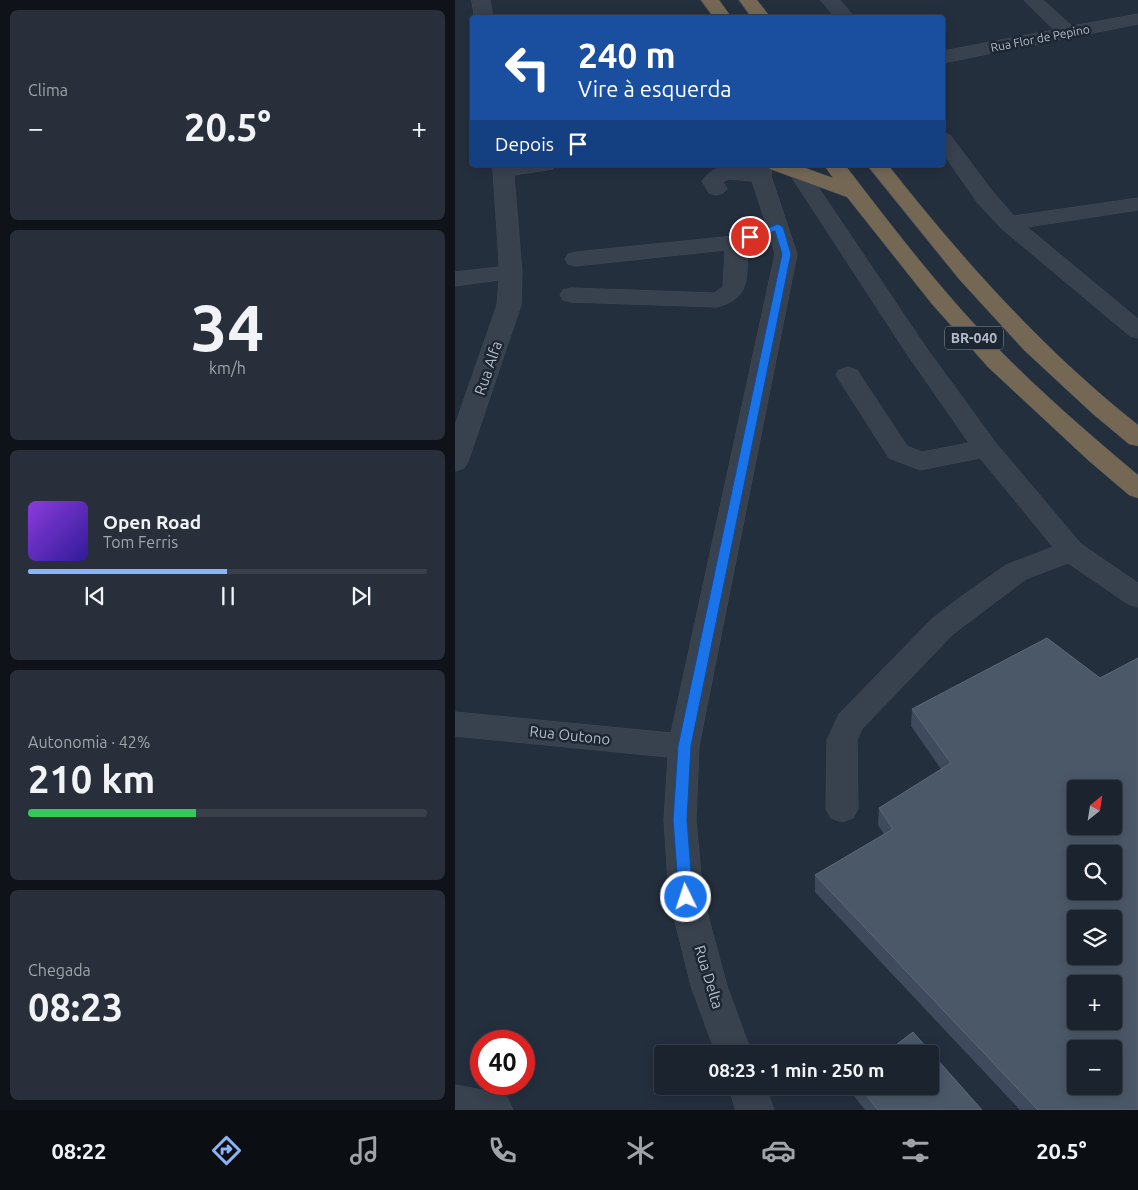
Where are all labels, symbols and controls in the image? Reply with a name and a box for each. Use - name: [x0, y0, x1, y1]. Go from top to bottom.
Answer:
- street label: Rua Flor de Pepino: [989, 22, 1091, 54]
- icon: left: [495, 35, 560, 100]
- text: 240 m: [578, 35, 676, 75]
- text: Vire à esquerda: [578, 76, 732, 101]
- text: Clima: [28, 81, 68, 99]
- text: 20.5°: [184, 106, 271, 148]
- text: −: [28, 112, 44, 143]
- text: +: [411, 112, 427, 143]
- icon: arrive: [564, 130, 592, 158]
- text: Depois: [495, 133, 554, 155]
- pin: [729, 216, 771, 258]
- icon: arrive: [736, 223, 764, 251]
- text: 34: [191, 290, 264, 363]
- road number: BR-040: [945, 326, 1003, 349]
- street label: Rua Alfa: [471, 339, 505, 397]
- text: km/h: [209, 359, 246, 377]
- text: Open Road: [103, 511, 201, 533]
- text: Tom Ferris: [103, 533, 178, 551]
- icon: previous: [81, 582, 109, 610]
- icon: pause: [214, 582, 242, 610]
- icon: next: [347, 582, 375, 610]
- street label: Rua Outono: [529, 722, 611, 748]
- text: Autonomia · 42%: [28, 733, 150, 751]
- text: 210 km: [28, 758, 155, 800]
- north arrow: [1067, 780, 1123, 835]
- map controls: [1067, 780, 1122, 1095]
- button: search: [1067, 845, 1122, 900]
- position arrow: [659, 870, 711, 922]
- button: layers: [1067, 910, 1122, 965]
- street label: Rua Delta: [691, 943, 727, 1011]
- text: Chegada: [28, 961, 91, 979]
- button: +: [1067, 975, 1122, 1030]
- text: 08:23: [28, 986, 123, 1028]
- speed limit sign: 40: [470, 1030, 535, 1095]
- button: −: [1067, 1040, 1122, 1095]
- text: 08:23 · 1 min · 250 m: [709, 1059, 884, 1081]
- icon: directions: [209, 1133, 244, 1168]
- icon: music: [347, 1133, 382, 1168]
- icon: phone: [485, 1133, 520, 1168]
- icon: climate: [623, 1133, 658, 1168]
- icon: car: [761, 1133, 796, 1168]
- icon: filters: [898, 1133, 933, 1168]
- text: 08:22: [51, 1138, 106, 1163]
- text: 20.5°: [1036, 1138, 1087, 1163]

